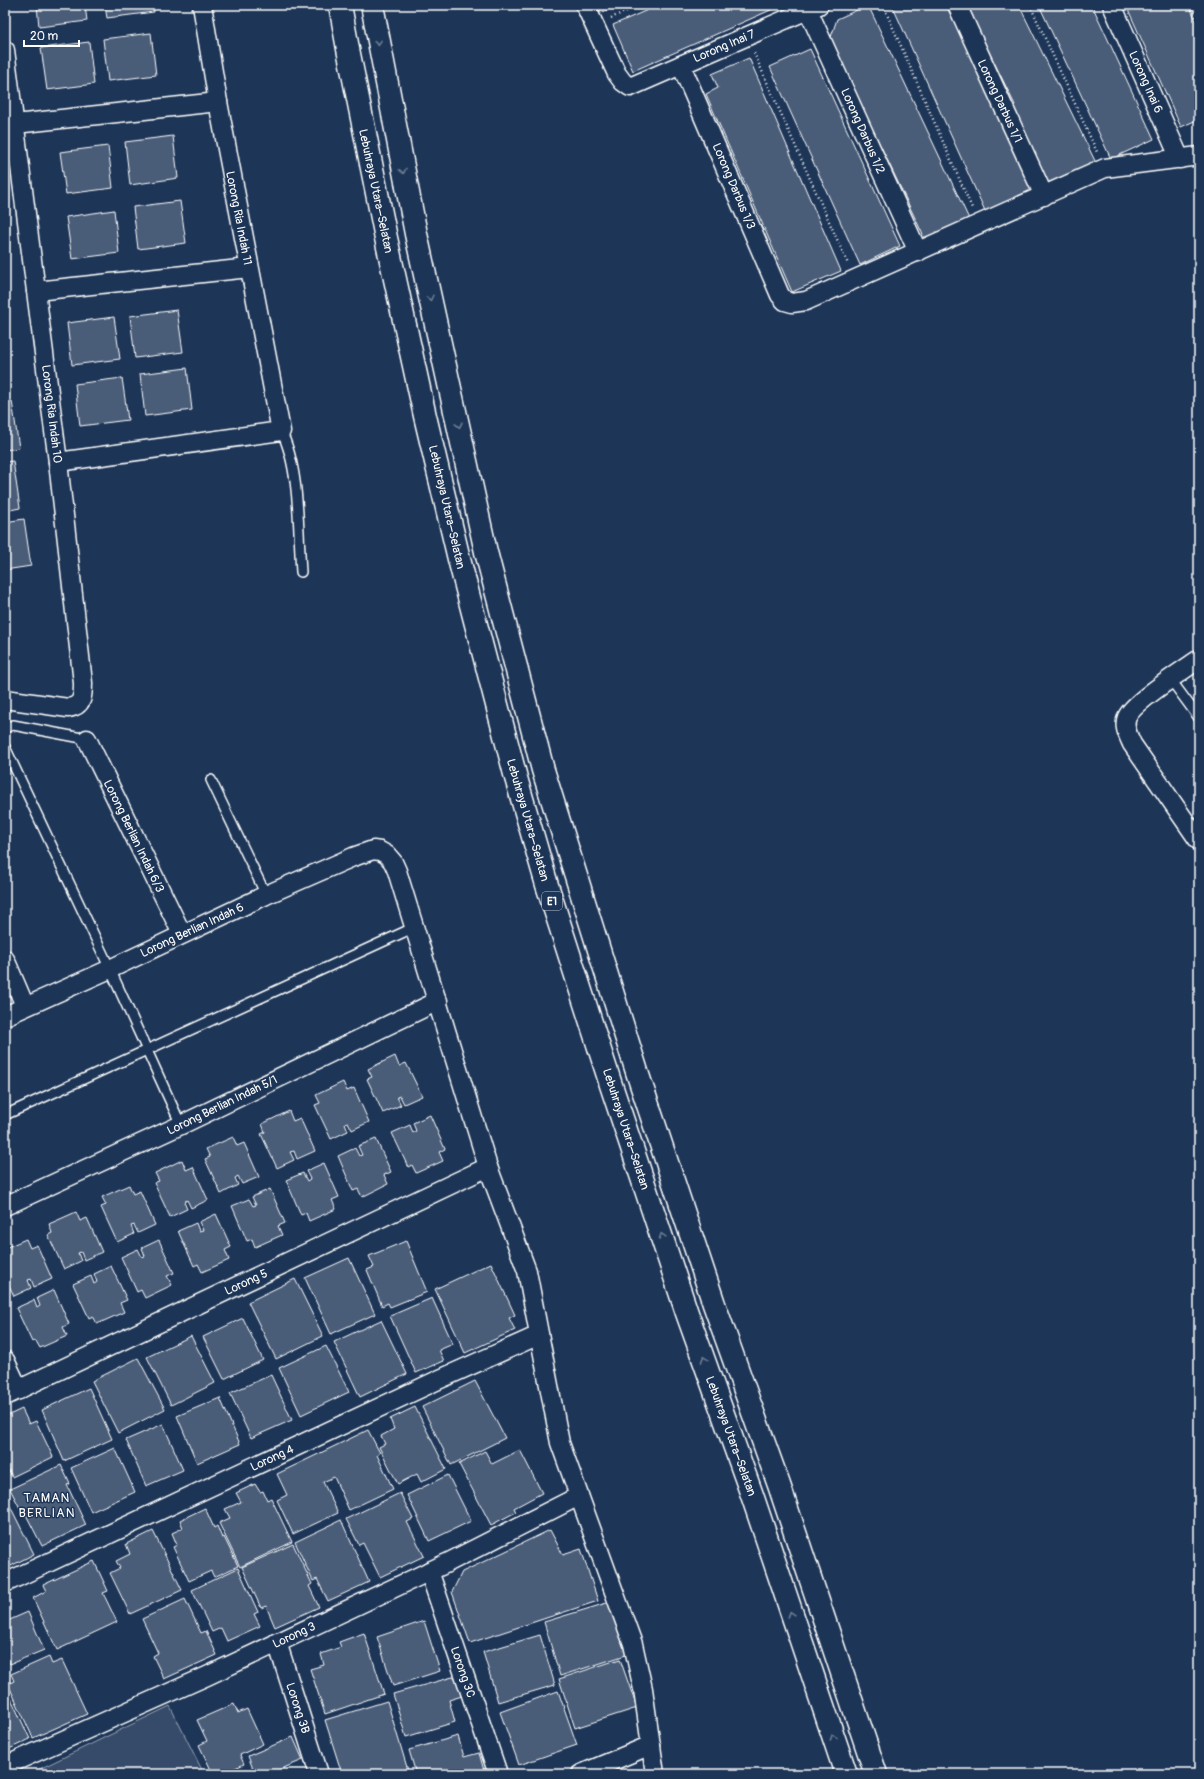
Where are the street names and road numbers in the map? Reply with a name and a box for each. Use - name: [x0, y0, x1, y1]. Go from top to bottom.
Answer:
- street label: Lorong Inai 7: [691, 26, 758, 66]
- street label: Lorong Inai 6: [1125, 49, 1166, 116]
- street label: Lorong Darbus 1/1: [974, 57, 1025, 145]
- street label: Lorong Darbus 1/2: [837, 86, 888, 177]
- street label: Lebuhraya Utara–Selatan: [355, 128, 396, 255]
- street label: Lorong Darbus 1/3: [709, 141, 759, 232]
- street label: Lorong Ria Indah 11: [222, 170, 255, 266]
- street label: Lorong Ria Indah 10: [38, 364, 65, 464]
- street label: Lebuhraya Utara–Selatan: [425, 444, 468, 571]
- street label: Lebuhraya Utara–Selatan: [503, 757, 552, 883]
- street label: Lorong Berlian Indah 6/3: [100, 777, 167, 895]
- road number: E1: [542, 892, 562, 910]
- street label: Lorong Berlian Indah 6: [138, 900, 246, 961]
- street label: Lebuhraya Utara–Selatan: [599, 1067, 652, 1192]
- street label: Lorong Berlian Indah 5/1: [165, 1072, 280, 1139]
- street label: Lorong 5: [222, 1266, 270, 1299]
- street label: Lebuhraya Utara–Selatan: [702, 1374, 759, 1498]
- street label: Lorong 4: [248, 1442, 296, 1475]
- street label: Lorong 3: [270, 1619, 318, 1652]
- street label: Lorong 3C: [447, 1645, 478, 1700]
- street label: Lorong 3B: [282, 1681, 313, 1736]

